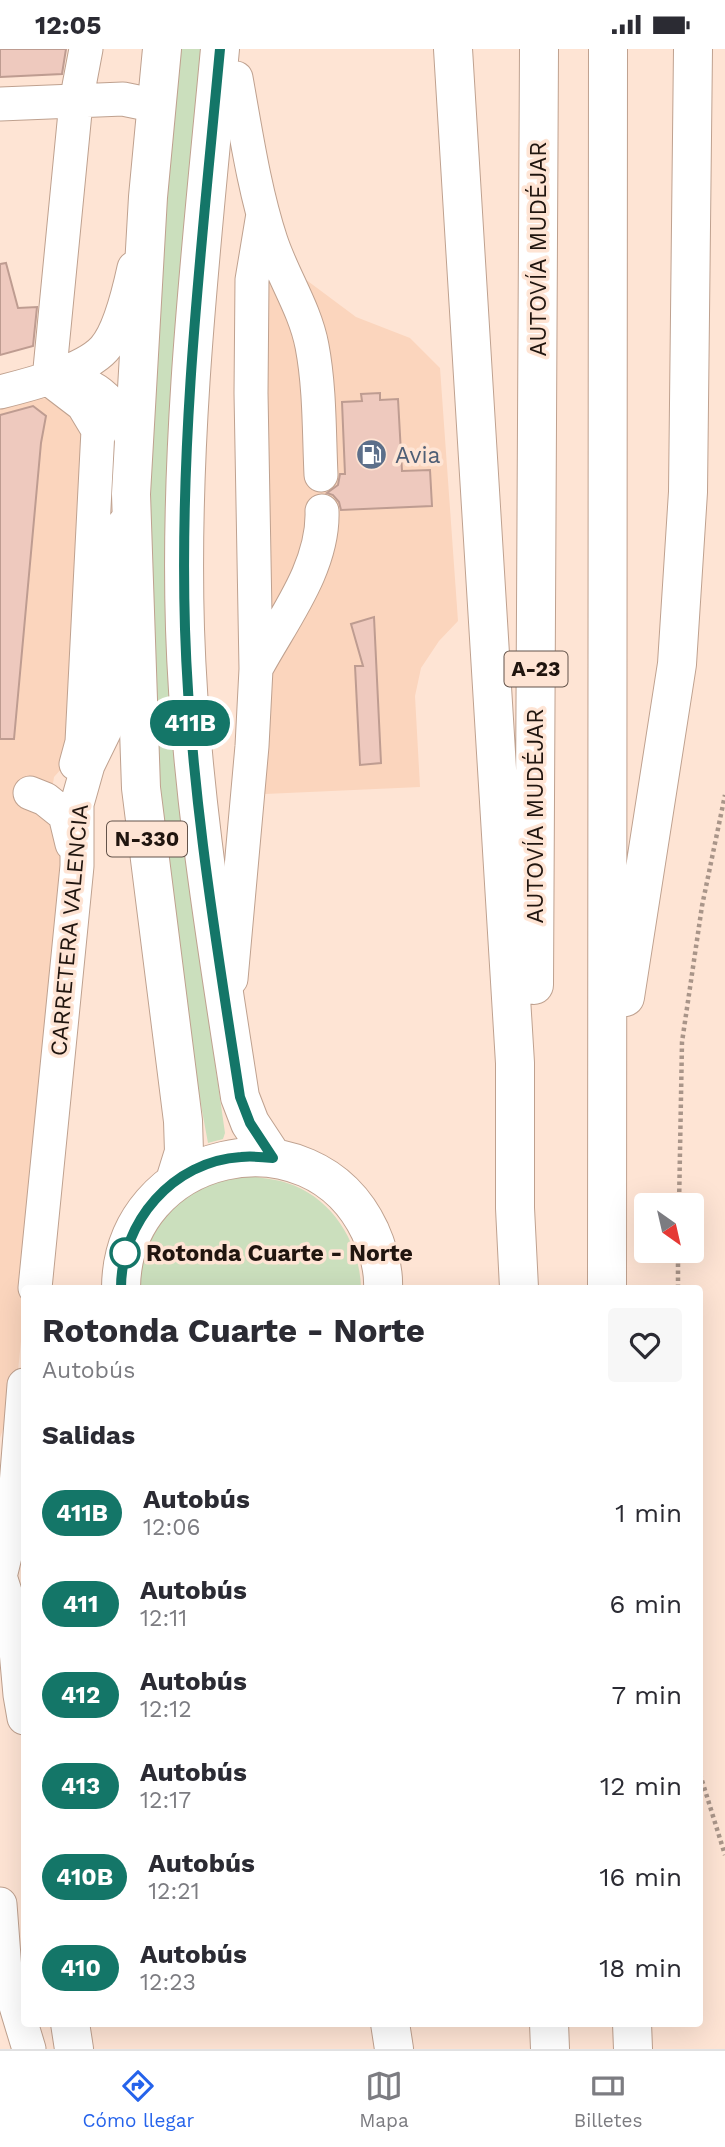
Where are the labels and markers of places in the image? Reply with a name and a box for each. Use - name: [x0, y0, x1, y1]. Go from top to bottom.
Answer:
- fuel station icon: Avia: [355, 438, 389, 472]
- place label: Avia: [395, 442, 441, 469]
- marker: Rotonda Cuarte - Norte: [110, 1238, 140, 1268]
- place label: Rotonda Cuarte - Norte: [146, 1240, 413, 1267]

